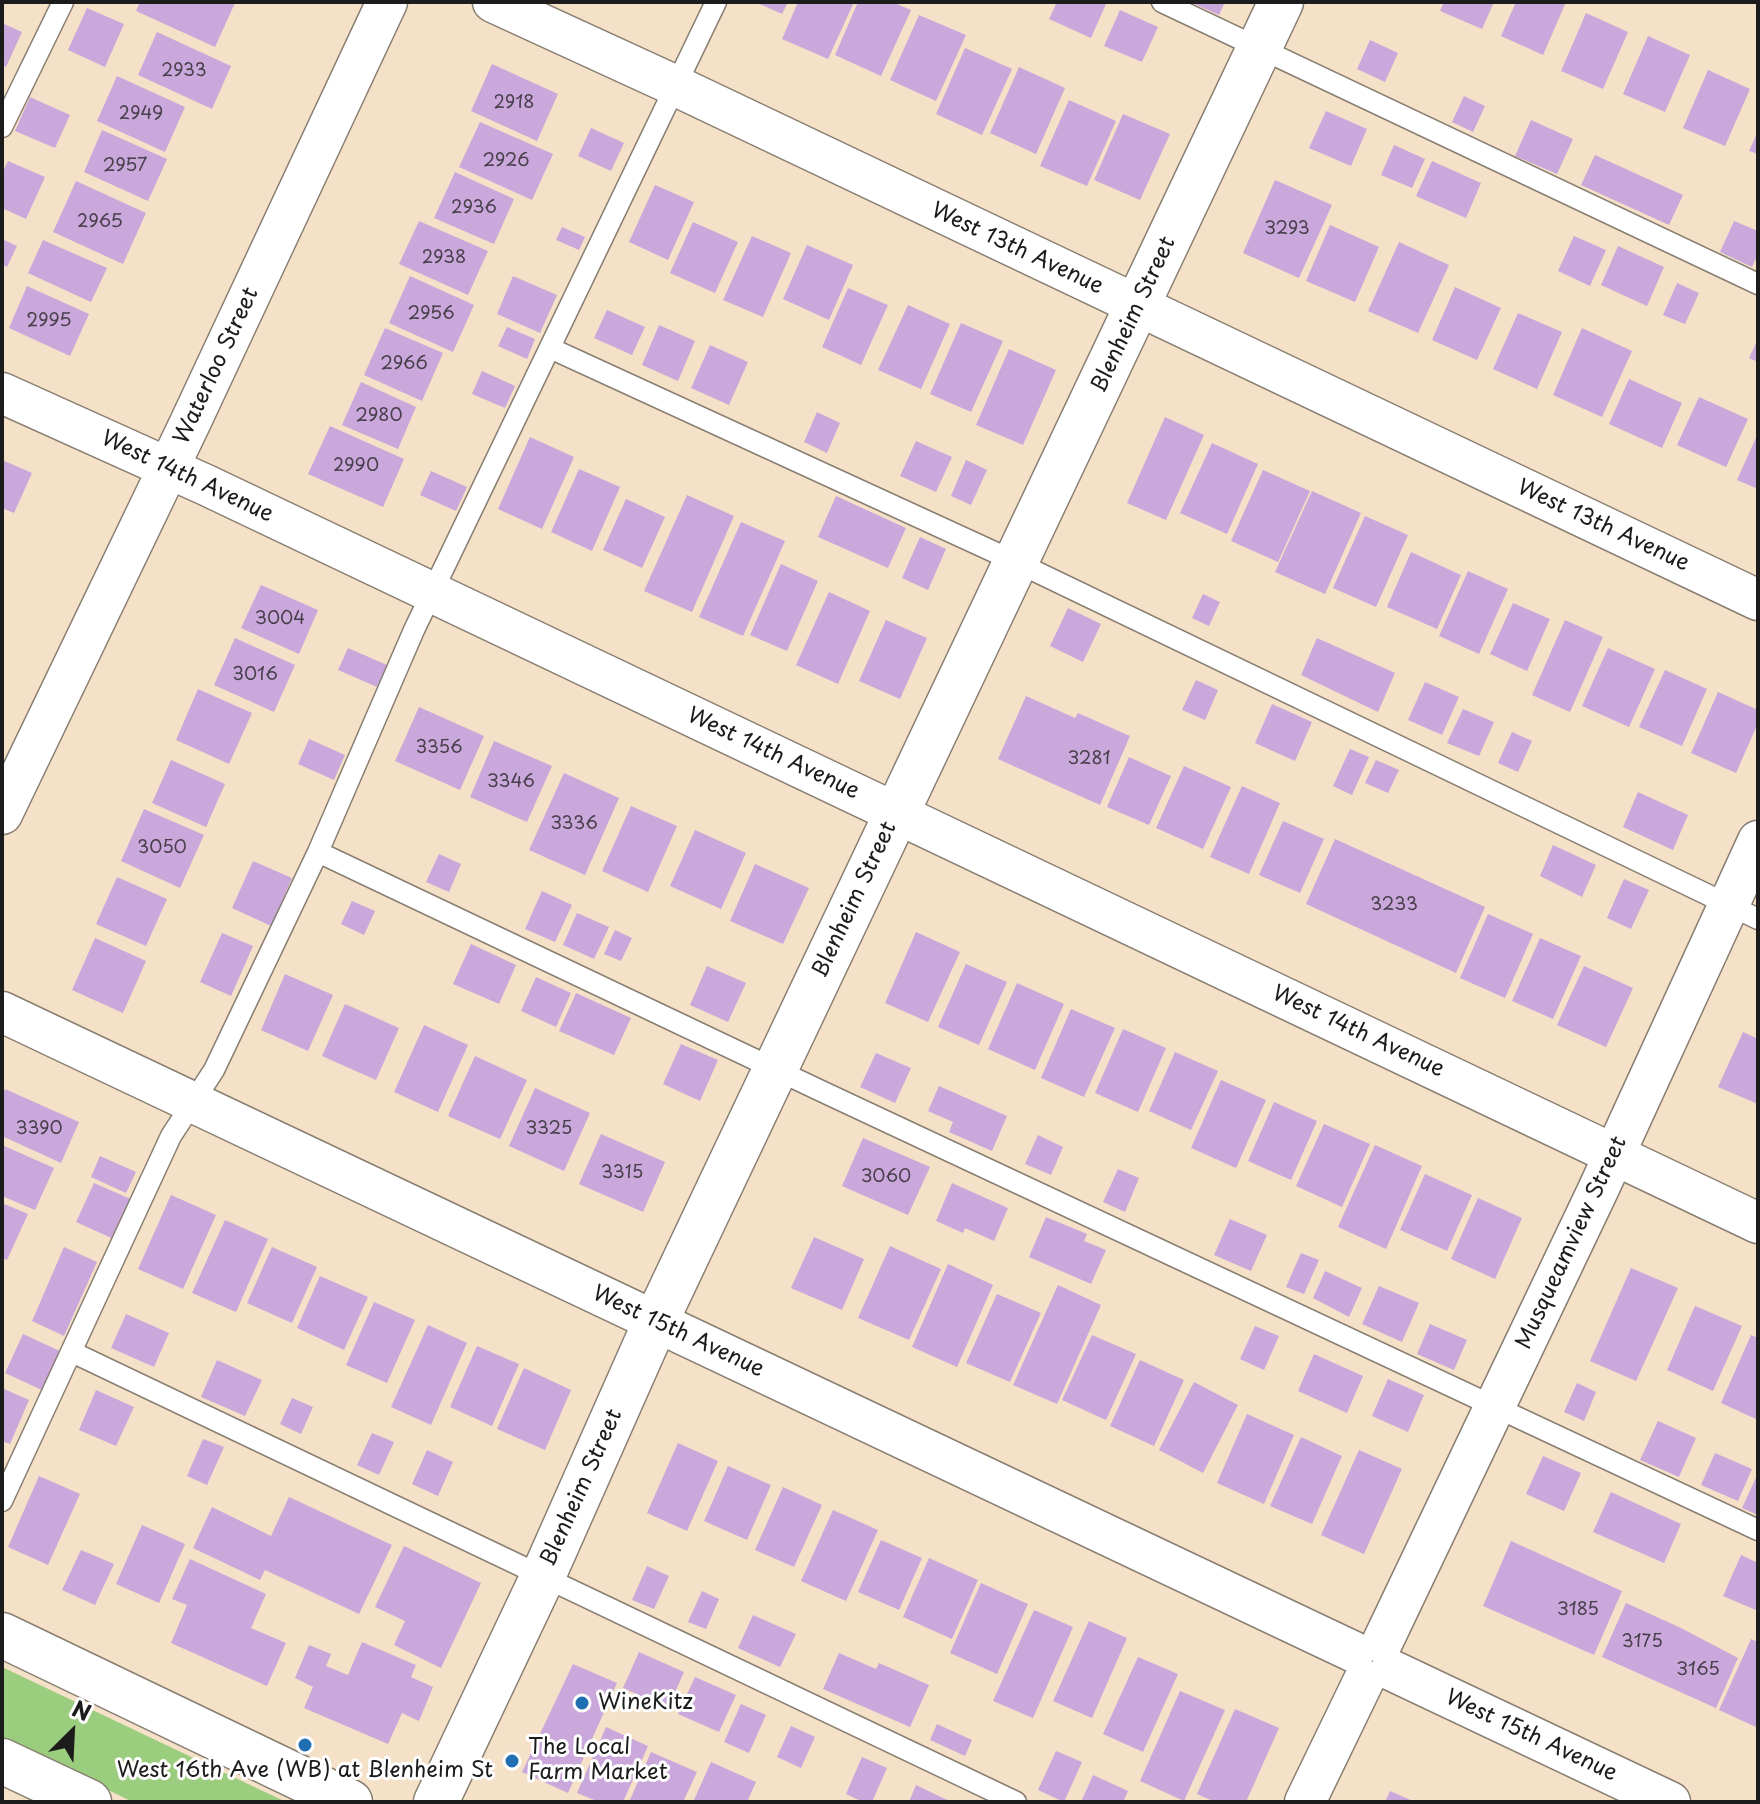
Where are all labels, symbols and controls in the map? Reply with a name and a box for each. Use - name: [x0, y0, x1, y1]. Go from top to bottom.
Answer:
- house number: 2933: [161, 60, 207, 82]
- house number: 2918: [493, 92, 535, 114]
- house number: 2949: [119, 103, 163, 125]
- house number: 2926: [482, 150, 530, 172]
- house number: 2957: [103, 155, 147, 177]
- house number: 2936: [451, 197, 497, 219]
- street label: West 13th Avenue: [927, 198, 1107, 300]
- house number: 2965: [77, 211, 123, 233]
- house number: 3293: [1264, 218, 1310, 240]
- street label: Blenheim Street: [1086, 233, 1182, 397]
- house number: 2938: [422, 247, 466, 269]
- street label: Waterloo Street: [169, 283, 265, 449]
- house number: 2956: [407, 303, 455, 325]
- house number: 2995: [26, 310, 72, 332]
- house number: 2966: [380, 353, 428, 375]
- house number: 2980: [355, 405, 403, 427]
- street label: West 14th Avenue: [97, 426, 277, 528]
- house number: 2990: [333, 455, 379, 477]
- street label: West 13th Avenue: [1513, 475, 1693, 577]
- house number: 3004: [255, 608, 305, 630]
- house number: 3016: [232, 664, 278, 686]
- street label: West 14th Avenue: [683, 703, 863, 805]
- house number: 3356: [415, 737, 463, 759]
- house number: 3281: [1067, 748, 1111, 770]
- house number: 3346: [487, 771, 535, 793]
- house number: 3336: [550, 813, 598, 835]
- street label: Blenheim Street: [807, 818, 903, 982]
- house number: 3050: [137, 837, 187, 859]
- house number: 3233: [1370, 894, 1418, 916]
- street label: West 14th Avenue: [1268, 981, 1448, 1083]
- house number: 3390: [15, 1118, 63, 1140]
- house number: 3325: [526, 1118, 572, 1140]
- street label: Musqueamview Street: [1511, 1132, 1633, 1354]
- house number: 3315: [601, 1162, 643, 1184]
- house number: 3060: [861, 1166, 911, 1188]
- street label: West 15th Avenue: [588, 1281, 768, 1383]
- street label: Blenheim Street: [535, 1405, 629, 1571]
- house number: 3185: [1557, 1599, 1599, 1621]
- house number: 3175: [1621, 1631, 1663, 1653]
- house number: 3165: [1676, 1659, 1720, 1681]
- street label: West 15th Avenue: [1441, 1685, 1621, 1787]
- place label: WineKitz: [598, 1690, 693, 1716]
- text: N: [67, 1691, 97, 1728]
- north arrow: [32, 1692, 112, 1772]
- marker: WineKitz: [573, 1694, 591, 1712]
- place label: The Local Farm Market: [528, 1735, 668, 1786]
- marker: West 16th Ave (WB) at Blenheim St: [296, 1736, 314, 1754]
- marker: The Local Farm Market: [503, 1752, 521, 1770]
- place label: West 16th Ave (WB) at Blenheim St: [117, 1758, 493, 1784]

